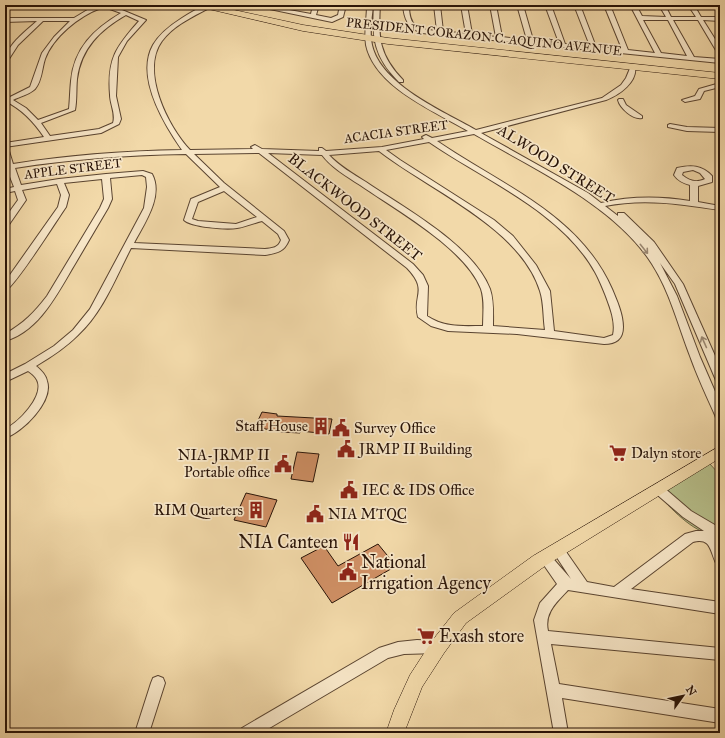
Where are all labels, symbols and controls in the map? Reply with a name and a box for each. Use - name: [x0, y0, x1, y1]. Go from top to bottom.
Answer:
- street label: PRESIDENT CORAZON C. AQUINO AVENUE: [345, 15, 623, 59]
- street label: ACACIA STREET: [342, 117, 449, 147]
- street label: ALWOOD STREET: [494, 120, 618, 207]
- street label: BLACKWOOD STREET: [285, 149, 425, 265]
- street label: APPLE STREET: [22, 155, 123, 183]
- one-way arrow: [640, 243, 649, 254]
- one-way arrow: [699, 337, 707, 349]
- building icon: Staff House: [311, 416, 331, 436]
- place label: Staff House: [235, 417, 308, 435]
- public building icon: Survey Office: [331, 418, 351, 438]
- place label: Survey Office: [354, 419, 436, 437]
- public building icon: JRMP II Building: [336, 439, 356, 459]
- place label: JRMP II Building: [357, 440, 473, 459]
- supermarket icon: Dalyn store: [608, 443, 628, 463]
- place label: Dalyn store: [631, 444, 702, 462]
- place label: NIA-JRMP II Portable office: [178, 446, 270, 481]
- public building icon: NIA-JRMP II Portable office: [273, 454, 293, 474]
- public building icon: IEC & IDS Office: [339, 480, 359, 500]
- place label: IEC & IDS Office: [362, 481, 475, 499]
- building icon: RIM Quarters: [246, 500, 266, 520]
- place label: RIM Quarters: [154, 501, 243, 519]
- public building icon: NIA MTQC: [305, 504, 325, 524]
- place label: NIA MTQC: [328, 505, 407, 523]
- place label: NIA Canteen: [238, 531, 338, 553]
- restaurant icon: NIA Canteen: [341, 532, 361, 552]
- place label: National Irrigation Agency: [361, 551, 492, 595]
- public building icon: National Irrigation Agency: [338, 562, 358, 582]
- place label: Exash store: [439, 625, 524, 647]
- supermarket icon: Exash store: [416, 626, 436, 646]
- north arrow: [663, 676, 703, 716]
- text: N: [683, 683, 699, 699]

